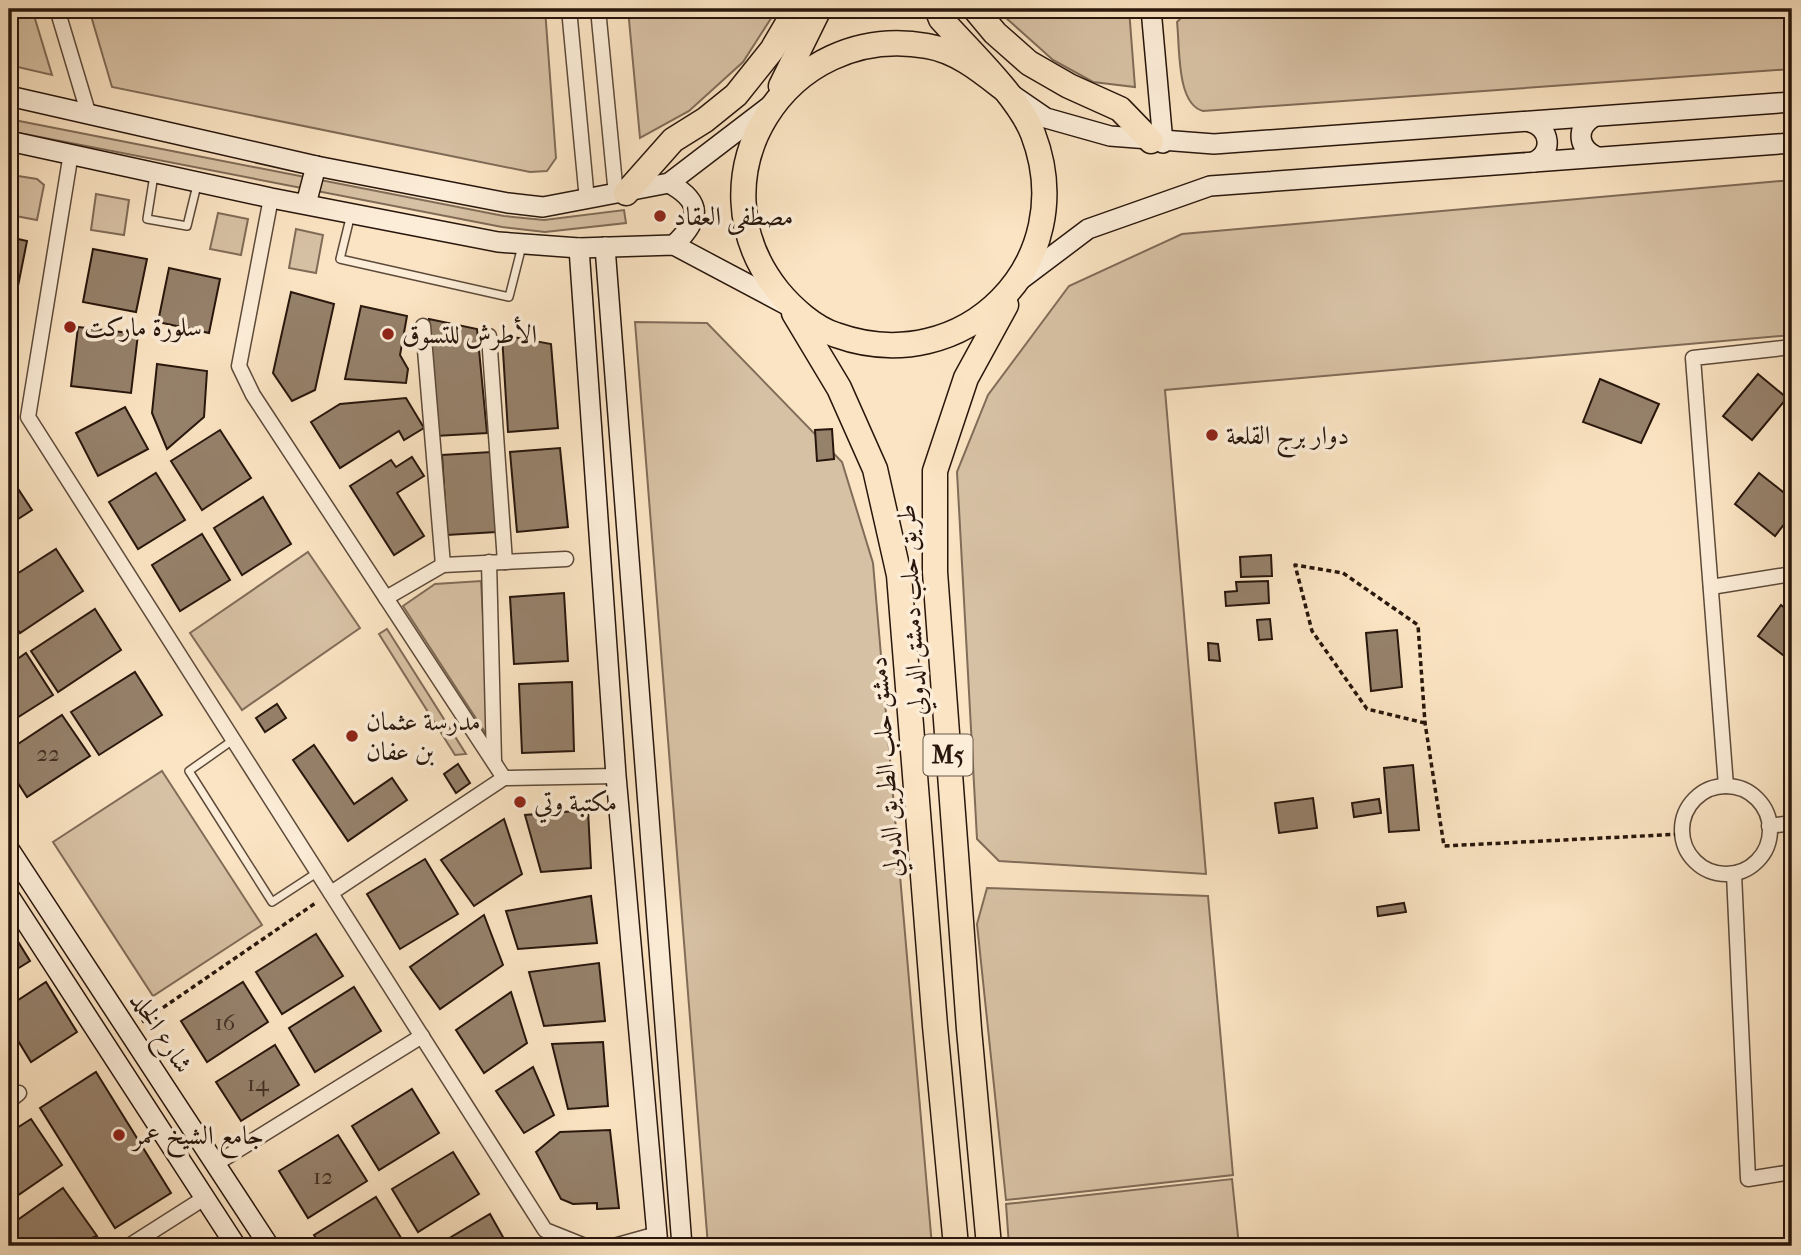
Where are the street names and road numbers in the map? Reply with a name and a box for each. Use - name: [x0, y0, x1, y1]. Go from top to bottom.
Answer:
- street label: طريق حلب دمشق الدولي: [890, 503, 939, 716]
- street label: دمشق حلب الطريق الدولي: [862, 655, 915, 878]
- road number: M5: [923, 734, 972, 776]
- street label: شارع الخلد: [119, 986, 199, 1082]

